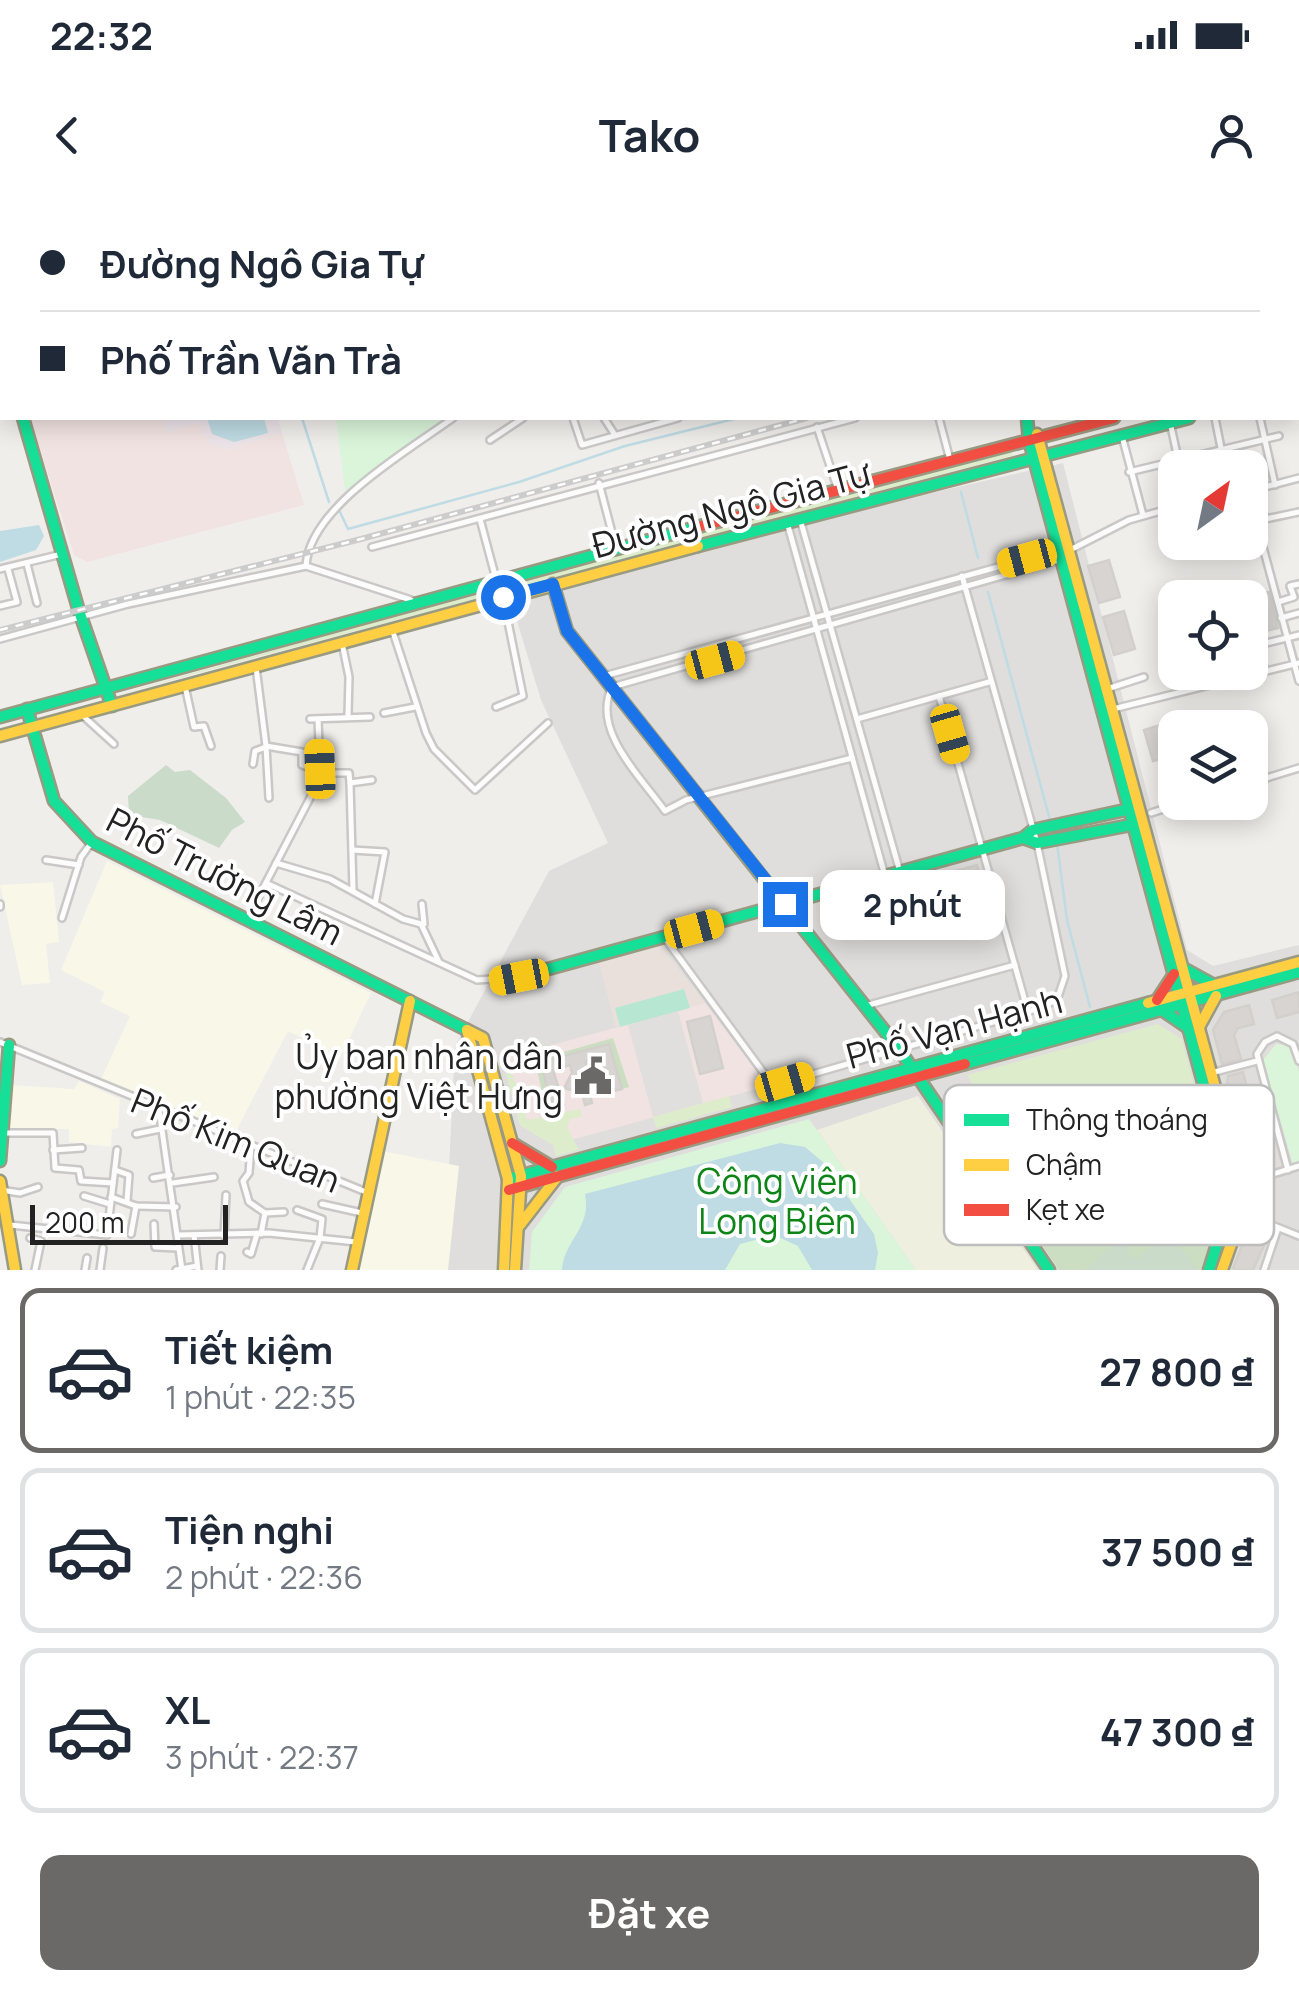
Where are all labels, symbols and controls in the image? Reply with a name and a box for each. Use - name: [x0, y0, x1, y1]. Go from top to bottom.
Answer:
- text: 22:32: [50, 9, 153, 61]
- text: Tako: [599, 104, 700, 166]
- icon: back: [40, 108, 95, 163]
- icon: person: [1204, 108, 1259, 163]
- text: Đường Ngô Gia Tự: [100, 237, 424, 289]
- text: Phố Trần Văn Trà: [100, 333, 402, 385]
- street label: Đường Ngô Gia Tự: [587, 449, 876, 569]
- north arrow: [1158, 450, 1268, 560]
- map controls: [1158, 450, 1268, 820]
- car: [994, 536, 1060, 580]
- route start: [481, 575, 526, 620]
- button: locate: [1158, 580, 1268, 690]
- car: [682, 638, 748, 682]
- car: [927, 701, 973, 767]
- button: layers: [1158, 710, 1268, 820]
- car: [304, 738, 336, 800]
- street label: Phố Trường Lâm: [99, 796, 351, 956]
- callout: 2 phút: [820, 869, 1005, 939]
- route end: [763, 882, 808, 927]
- text: 2 phút: [863, 883, 962, 927]
- car: [661, 907, 727, 951]
- car: [487, 957, 551, 997]
- street label: Phố Vạn Hạnh: [841, 976, 1067, 1080]
- place label: Ủy ban nhân dân phường Việt Hưng: [275, 1032, 563, 1120]
- public building icon: Ủy ban nhân dân phường Việt Hưng: [572, 1055, 614, 1097]
- car: [752, 1059, 818, 1105]
- street label: Phố Kim Quan: [124, 1076, 348, 1204]
- legend: [944, 1085, 1274, 1245]
- text: Thông thoáng: [1026, 1100, 1208, 1138]
- text: Chậm: [1026, 1145, 1102, 1183]
- park label: Công viên Long Biên: [697, 1157, 857, 1245]
- text: Kẹt xe: [1026, 1190, 1105, 1228]
- scale bar: [30, 1200, 228, 1244]
- text: 200 m: [45, 1203, 124, 1241]
- text: Tiết kiệm: [165, 1323, 333, 1375]
- icon: car: [45, 1326, 135, 1416]
- text: 27 800 ₫: [1099, 1345, 1254, 1397]
- text: 1 phút · 22:35: [165, 1375, 356, 1419]
- text: Tiện nghi: [165, 1503, 334, 1555]
- icon: car: [45, 1506, 135, 1596]
- text: 37 500 ₫: [1101, 1525, 1254, 1577]
- text: 2 phút · 22:36: [165, 1555, 363, 1599]
- text: XL: [165, 1683, 210, 1735]
- icon: car: [45, 1686, 135, 1776]
- text: 47 300 ₫: [1100, 1705, 1254, 1757]
- text: 3 phút · 22:37: [165, 1735, 359, 1779]
- button: Đặt xe: [40, 1855, 1259, 1970]

